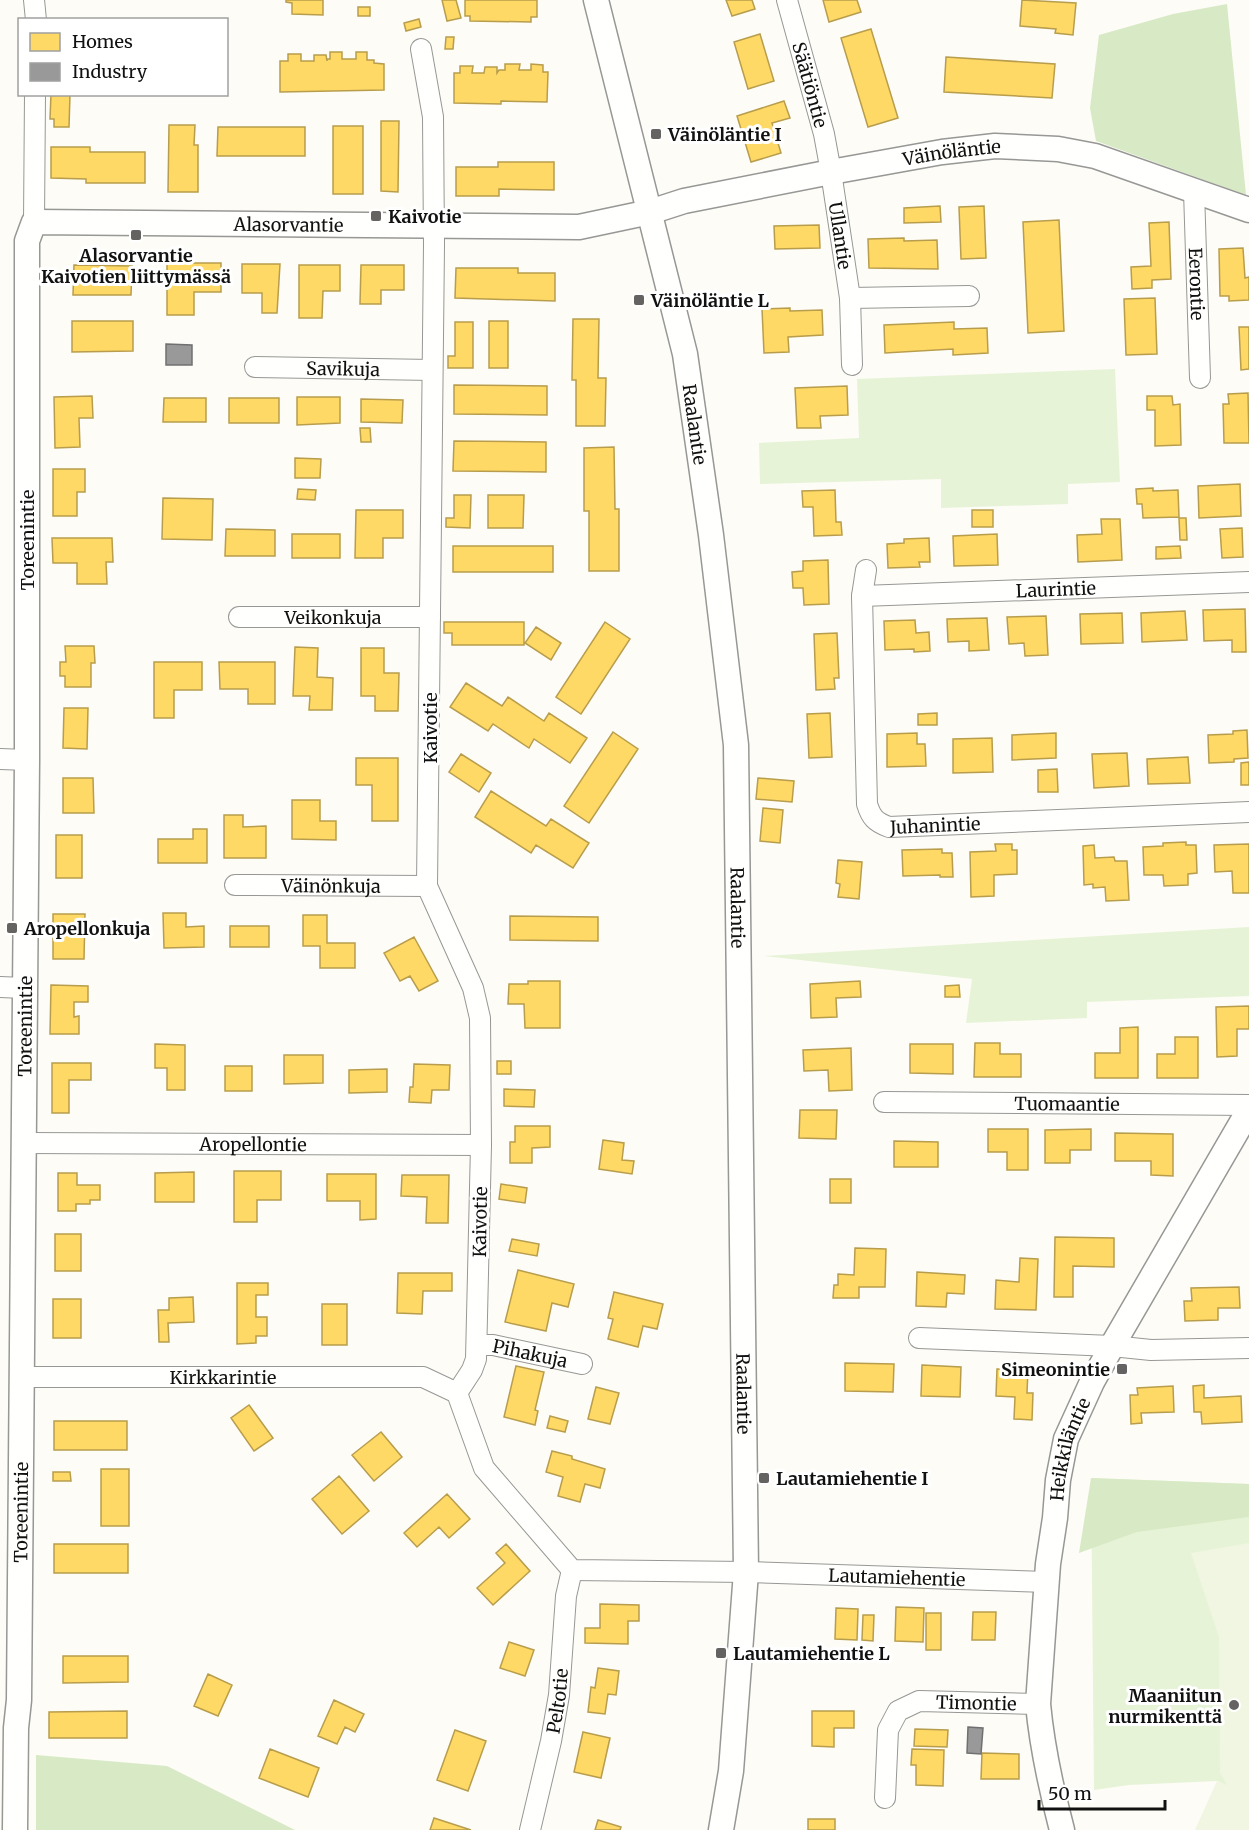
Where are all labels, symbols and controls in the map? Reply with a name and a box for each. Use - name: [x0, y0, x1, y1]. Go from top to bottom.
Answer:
- legend: [18, 18, 228, 96]
- text: Homes: [72, 30, 133, 53]
- street label: Säätiöntie: [788, 39, 833, 130]
- text: Industry: [72, 60, 148, 83]
- place label: Väinöläntie I: [667, 123, 782, 146]
- marker: Väinöläntie I: [649, 127, 663, 141]
- street label: Väinöläntie: [900, 134, 1001, 171]
- street label: Ullantie: [824, 200, 857, 271]
- place label: Kaivotie: [388, 205, 462, 228]
- marker: Kaivotie: [369, 209, 383, 223]
- street label: Alasorvantie: [233, 212, 344, 236]
- marker: Alasorvantie Kaivotien liittymässä: [129, 228, 143, 242]
- place label: Alasorvantie Kaivotien liittymässä: [41, 244, 231, 288]
- street label: Eerontie: [1184, 247, 1210, 321]
- place label: Väinöläntie L: [650, 289, 769, 312]
- marker: Väinöläntie L: [632, 293, 646, 307]
- street label: Savikuja: [306, 356, 380, 381]
- street label: Raalantie: [678, 382, 712, 466]
- street label: Toreenintie: [16, 490, 39, 590]
- street label: Laurintie: [1015, 576, 1096, 602]
- street label: Veikonkuja: [284, 606, 382, 629]
- street label: Kaivotie: [419, 692, 442, 764]
- street label: Juhanintie: [888, 812, 981, 838]
- street label: Raalantie: [726, 867, 750, 948]
- street label: Väinönkuja: [280, 874, 381, 897]
- place label: Aropellonkuja: [23, 917, 150, 940]
- marker: Aropellonkuja: [5, 921, 19, 935]
- street label: Toreenintie: [13, 976, 37, 1077]
- street label: Tuomaantie: [1014, 1092, 1120, 1115]
- street label: Aropellontie: [198, 1132, 307, 1156]
- street label: Kaivotie: [468, 1186, 492, 1258]
- street label: Pihakuja: [490, 1334, 570, 1372]
- street label: Raalantie: [732, 1353, 756, 1434]
- place label: Simeonintie: [1001, 1358, 1110, 1381]
- marker: Simeonintie: [1115, 1362, 1129, 1376]
- street label: Kirkkarintie: [170, 1366, 276, 1389]
- street label: Heikkiläntie: [1045, 1394, 1095, 1502]
- street label: Toreenintie: [9, 1462, 33, 1563]
- place label: Lautamiehentie I: [776, 1467, 929, 1490]
- marker: Lautamiehentie I: [757, 1471, 771, 1485]
- street label: Lautamiehentie: [828, 1563, 966, 1591]
- place label: Lautamiehentie L: [733, 1642, 890, 1665]
- marker: Lautamiehentie L: [714, 1646, 728, 1660]
- street label: Peltotie: [541, 1668, 572, 1735]
- place label: Maaniitun nurmikenttä: [1108, 1684, 1222, 1728]
- street label: Timontie: [936, 1690, 1017, 1715]
- marker: Maaniitun nurmikenttä: [1227, 1698, 1241, 1712]
- scale bar: [1039, 1773, 1165, 1811]
- text: 50 m: [1048, 1782, 1092, 1805]

